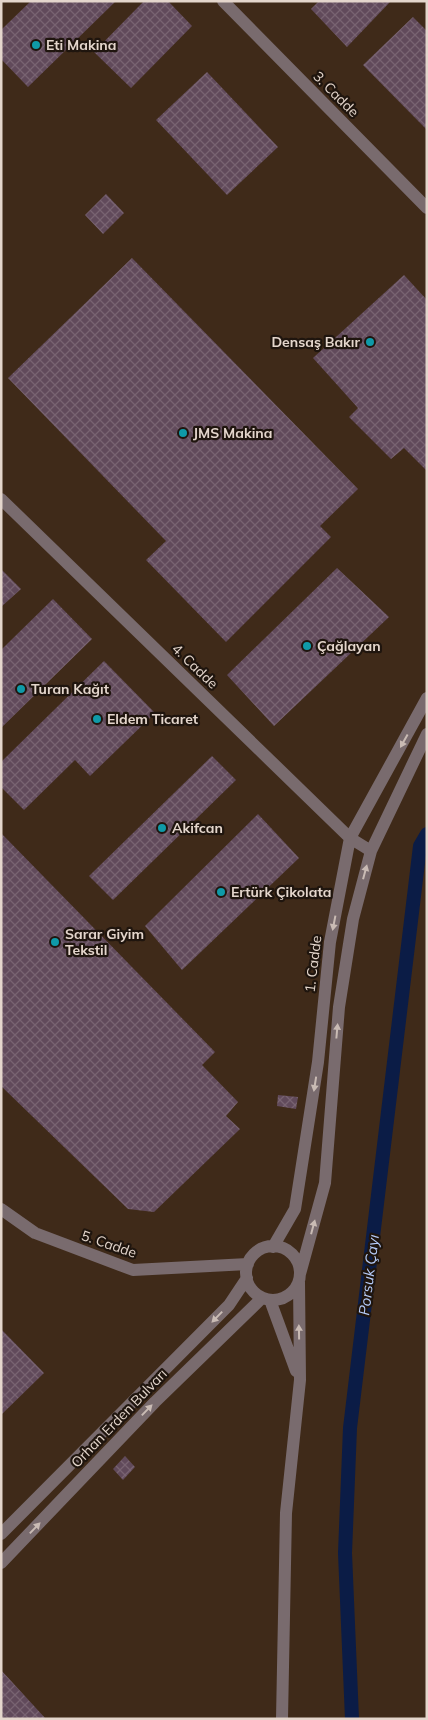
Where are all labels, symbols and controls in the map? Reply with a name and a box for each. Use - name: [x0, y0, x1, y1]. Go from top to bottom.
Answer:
- place label: Eti Makina: [46, 36, 116, 54]
- marker: Eti Makina: [30, 39, 42, 51]
- street label: 3. Cadde: [309, 67, 363, 121]
- place label: Densaş Bakır: [271, 333, 360, 351]
- marker: Densaş Bakır: [364, 336, 376, 348]
- place label: JMS Makina: [193, 424, 272, 442]
- marker: JMS Makina: [177, 427, 189, 439]
- place label: Çağlayan: [317, 637, 381, 655]
- street label: 4. Cadde: [168, 640, 222, 692]
- marker: Çağlayan: [301, 640, 313, 652]
- place label: Turan Kağıt: [31, 680, 110, 698]
- marker: Turan Kağıt: [15, 683, 27, 695]
- place label: Eldem Ticaret: [107, 710, 199, 728]
- marker: Eldem Ticaret: [91, 713, 103, 725]
- one-way arrow: [400, 734, 408, 749]
- place label: Akifcan: [172, 819, 223, 837]
- marker: Akifcan: [156, 822, 168, 834]
- one-way arrow: [362, 864, 370, 879]
- place label: Ertürk Çikolata: [231, 883, 331, 901]
- marker: Ertürk Çikolata: [215, 886, 227, 898]
- one-way arrow: [329, 915, 337, 931]
- place label: Sarar Giyim Tekstil: [65, 925, 144, 959]
- street label: 1. Cadde: [301, 934, 325, 994]
- marker: Sarar Giyim Tekstil: [49, 936, 61, 948]
- one-way arrow: [334, 1023, 342, 1039]
- one-way arrow: [310, 1077, 318, 1093]
- one-way arrow: [309, 1219, 317, 1234]
- street label: 5. Cadde: [79, 1226, 139, 1262]
- water label: Porsuk Çayı: [354, 1233, 383, 1317]
- one-way arrow: [211, 1311, 223, 1323]
- one-way arrow: [295, 1323, 303, 1339]
- street label: Orhan Erden Bulvarı: [67, 1365, 171, 1471]
- one-way arrow: [141, 1404, 153, 1416]
- one-way arrow: [29, 1522, 41, 1534]

